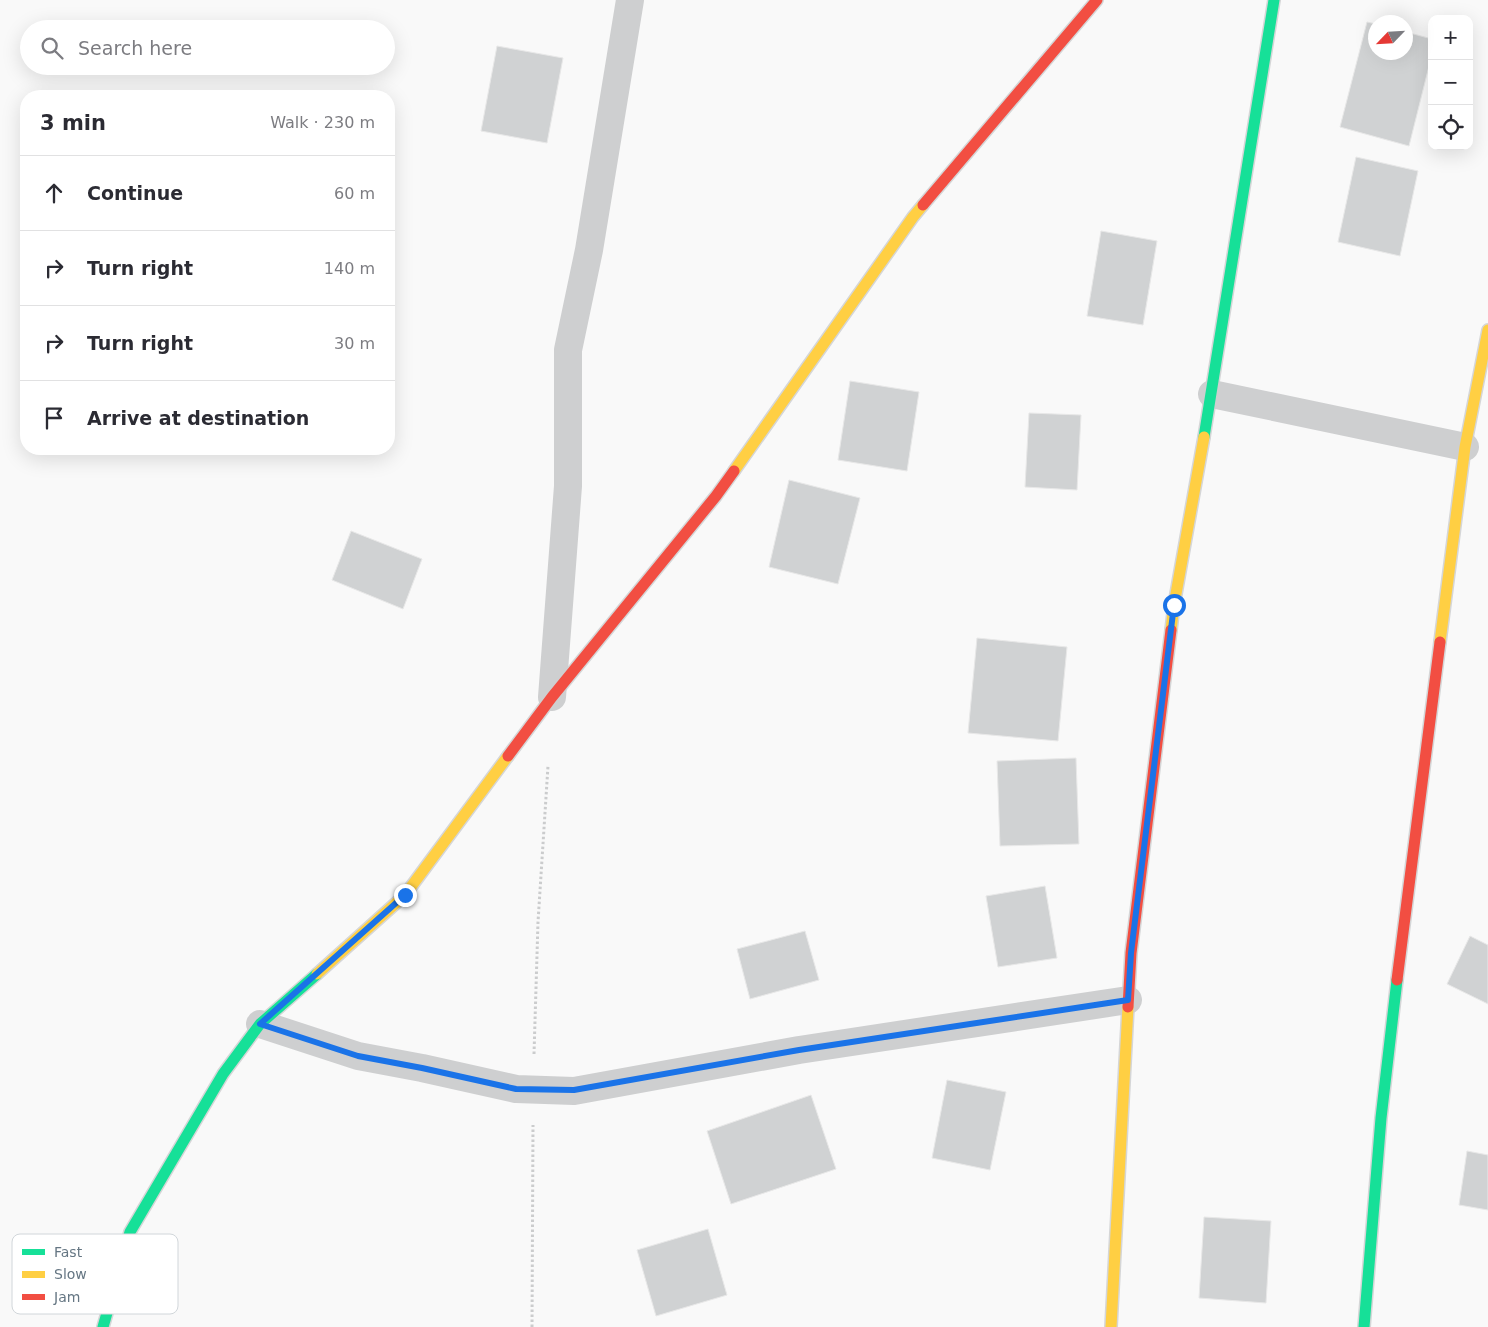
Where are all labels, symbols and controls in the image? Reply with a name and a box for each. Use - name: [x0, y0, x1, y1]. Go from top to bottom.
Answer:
- north arrow: [1368, 15, 1413, 60]
- map controls: [1428, 15, 1473, 150]
- button: +: [1428, 15, 1473, 60]
- search box: [20, 20, 395, 75]
- icon: search: [38, 34, 66, 62]
- text: Search here: [78, 37, 192, 59]
- button: −: [1428, 60, 1473, 105]
- button: locate: [1428, 105, 1473, 150]
- text: 3 min: [40, 111, 106, 135]
- text: Walk · 230 m: [270, 113, 375, 132]
- icon: ahead: [40, 179, 68, 207]
- text: Continue: [87, 182, 183, 204]
- text: 60 m: [334, 184, 375, 203]
- icon: right: [40, 254, 68, 282]
- text: Turn right: [87, 257, 193, 279]
- text: 140 m: [324, 259, 375, 278]
- icon: right: [40, 329, 68, 357]
- text: Turn right: [87, 332, 193, 354]
- text: 30 m: [334, 334, 375, 353]
- icon: arrive: [40, 404, 68, 432]
- text: Arrive at destination: [87, 407, 309, 429]
- route start: [1163, 594, 1186, 617]
- route end: [394, 884, 417, 907]
- legend: [12, 1234, 178, 1314]
- text: Fast: [54, 1244, 83, 1260]
- text: Slow: [54, 1266, 87, 1282]
- text: Jam: [53, 1289, 80, 1305]

